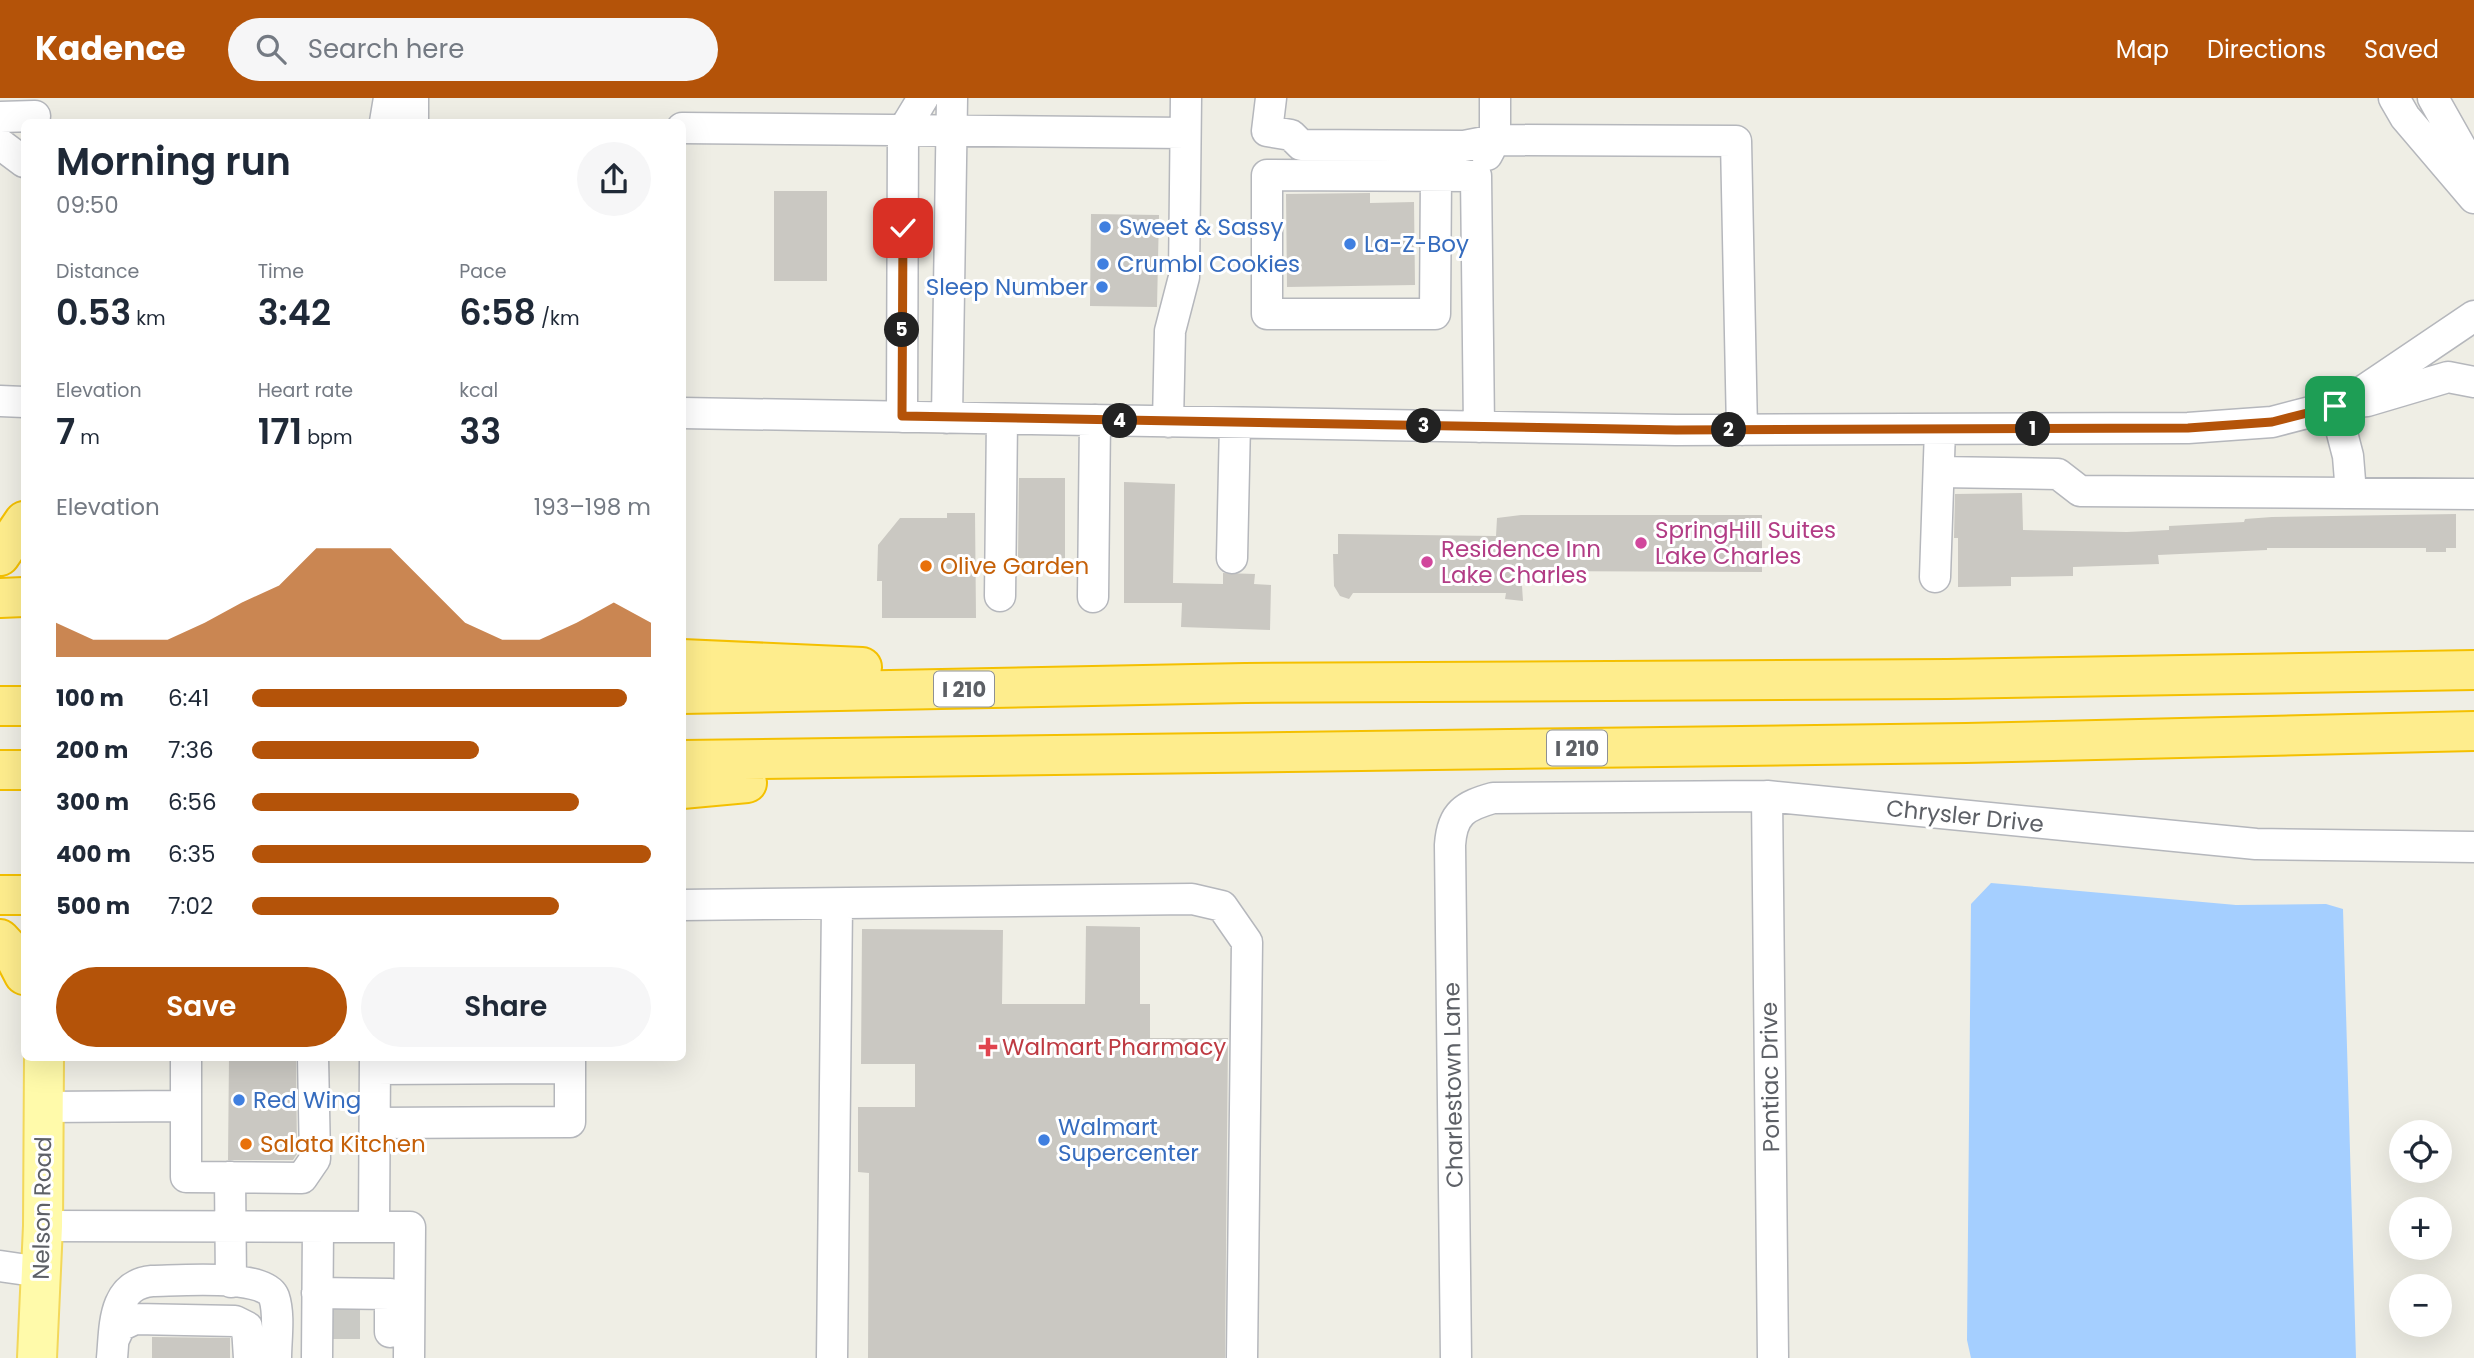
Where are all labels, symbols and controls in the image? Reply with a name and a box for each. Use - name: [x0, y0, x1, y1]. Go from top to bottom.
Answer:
- search box: [228, 18, 718, 81]
- text: Kadence: [35, 25, 186, 72]
- icon: search: [252, 30, 290, 68]
- text: Search here: [308, 31, 464, 67]
- text: Map: [2116, 33, 2169, 66]
- text: Directions: [2207, 33, 2326, 66]
- text: Saved: [2364, 33, 2439, 66]
- text: Morning run: [56, 135, 291, 188]
- button: share: [577, 142, 651, 216]
- text: 09:50: [56, 189, 119, 221]
- pin: [873, 198, 933, 258]
- icon: check: [884, 209, 922, 247]
- place label: Sweet & Sassy: [1119, 211, 1284, 243]
- marker: Sweet & Sassy: [1097, 219, 1113, 235]
- place label: La-Z-Boy: [1364, 228, 1469, 260]
- marker: La-Z-Boy: [1342, 236, 1358, 252]
- place label: Crumbl Cookies: [1117, 248, 1300, 280]
- marker: Crumbl Cookies: [1095, 256, 1111, 272]
- text: Distance: [56, 258, 139, 285]
- text: Time: [258, 258, 304, 285]
- text: Pace: [459, 258, 507, 285]
- place label: Sleep Number: [926, 271, 1088, 303]
- marker: Sleep Number: [1094, 279, 1110, 295]
- text: 0.53: [56, 288, 131, 337]
- text: 3:42: [258, 288, 331, 337]
- text: 6:58: [459, 288, 536, 337]
- text: km: [131, 305, 166, 332]
- text: /km: [536, 305, 579, 332]
- pin: 5: [884, 313, 920, 348]
- text: 5: [895, 316, 908, 343]
- pin: [2305, 376, 2365, 436]
- text: Elevation: [56, 377, 142, 404]
- text: Heart rate: [258, 377, 353, 404]
- text: kcal: [459, 377, 498, 404]
- icon: arrive: [2316, 387, 2354, 425]
- pin: 4: [1102, 404, 1138, 438]
- text: 7: [56, 407, 75, 456]
- text: 171: [258, 407, 302, 456]
- text: 33: [459, 407, 501, 456]
- text: 4: [1113, 407, 1126, 434]
- pin: 3: [1406, 408, 1442, 444]
- text: 3: [1418, 412, 1429, 439]
- pin: 2: [1712, 412, 1746, 448]
- pin: 1: [2016, 412, 2050, 446]
- text: 1: [2029, 415, 2036, 442]
- text: 2: [1723, 416, 1734, 443]
- text: m: [75, 424, 100, 451]
- text: bpm: [302, 424, 353, 451]
- text: Elevation: [56, 491, 160, 523]
- text: 193–198 m: [534, 491, 651, 523]
- place label: SpringHill Suites Lake Charles: [1655, 514, 1836, 572]
- place label: Residence Inn Lake Charles: [1441, 533, 1601, 591]
- marker: SpringHill Suites Lake Charles: [1633, 535, 1649, 551]
- place label: Olive Garden: [940, 550, 1089, 582]
- marker: Residence Inn Lake Charles: [1419, 554, 1435, 570]
- marker: Olive Garden: [918, 558, 934, 574]
- road number: I 210: [934, 672, 994, 706]
- text: 100 m: [56, 682, 124, 714]
- text: 6:41: [168, 682, 209, 714]
- road number: I 210: [1547, 730, 1607, 766]
- text: 200 m: [56, 734, 128, 766]
- text: 7:36: [168, 734, 214, 766]
- text: 300 m: [56, 786, 129, 818]
- text: 6:56: [168, 786, 217, 818]
- street label: Chrysler Drive: [1885, 792, 2045, 840]
- text: 400 m: [56, 838, 131, 870]
- text: 6:35: [168, 838, 216, 870]
- text: 500 m: [56, 890, 130, 922]
- text: 7:02: [168, 890, 213, 922]
- button: Save: [56, 967, 347, 1047]
- button: Share: [361, 967, 651, 1047]
- street label: Charlestown Lane: [1435, 982, 1471, 1188]
- street label: Pontiac Drive: [1753, 1002, 1787, 1152]
- place label: Walmart Pharmacy: [1002, 1031, 1226, 1063]
- marker: Walmart Pharmacy: [980, 1039, 996, 1055]
- place label: Red Wing: [253, 1084, 361, 1116]
- marker: Red Wing: [231, 1092, 247, 1108]
- place label: Walmart Supercenter: [1058, 1111, 1199, 1169]
- map controls: [2389, 1120, 2452, 1337]
- button: locate: [2389, 1120, 2452, 1183]
- place label: Salata Kitchen: [260, 1128, 426, 1160]
- marker: Walmart Supercenter: [1036, 1132, 1052, 1148]
- street label: Nelson Road: [25, 1136, 59, 1280]
- marker: Salata Kitchen: [238, 1136, 254, 1152]
- button: +: [2389, 1197, 2452, 1260]
- button: −: [2389, 1274, 2452, 1337]

